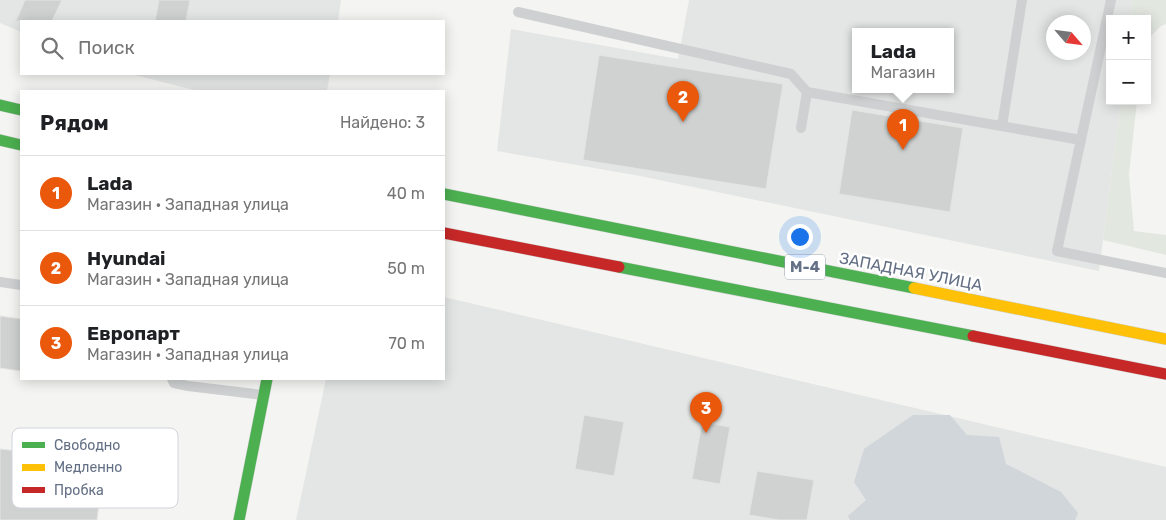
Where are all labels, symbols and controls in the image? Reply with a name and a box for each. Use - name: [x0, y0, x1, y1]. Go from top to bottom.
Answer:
- north arrow: [1046, 15, 1091, 60]
- map controls: [1106, 15, 1151, 105]
- button: +: [1106, 15, 1151, 60]
- search box: [20, 20, 445, 75]
- popup: [852, 28, 954, 93]
- icon: search: [38, 34, 66, 62]
- text: Поиск: [78, 36, 135, 59]
- text: Lada: [871, 40, 916, 63]
- button: −: [1106, 60, 1151, 105]
- text: Магазин: [871, 63, 935, 82]
- pin: 2: [667, 81, 699, 122]
- pin: 1: [887, 109, 919, 150]
- text: Рядом: [40, 110, 109, 135]
- text: Найдено: 3: [340, 113, 425, 132]
- text: Lada: [87, 172, 133, 195]
- text: 1: [52, 184, 60, 203]
- text: 40 m: [387, 184, 425, 203]
- text: Магазин · Западная улица: [87, 195, 289, 214]
- your location: [787, 224, 813, 250]
- text: Hyundai: [87, 247, 166, 270]
- street label: ЗАПАДНАЯ УЛИЦА: [838, 248, 984, 295]
- road number: М-4: [785, 254, 825, 280]
- text: 2: [51, 259, 61, 278]
- text: 50 m: [387, 259, 425, 278]
- text: Магазин · Западная улица: [87, 270, 289, 289]
- text: Европарт: [87, 322, 180, 345]
- text: 3: [51, 334, 61, 353]
- text: 70 m: [388, 334, 425, 353]
- text: Магазин · Западная улица: [87, 345, 289, 364]
- pin: 3: [690, 392, 722, 433]
- legend: [12, 428, 178, 508]
- text: Свободно: [54, 437, 120, 454]
- text: Медленно: [54, 459, 122, 476]
- text: Пробка: [54, 482, 104, 499]

